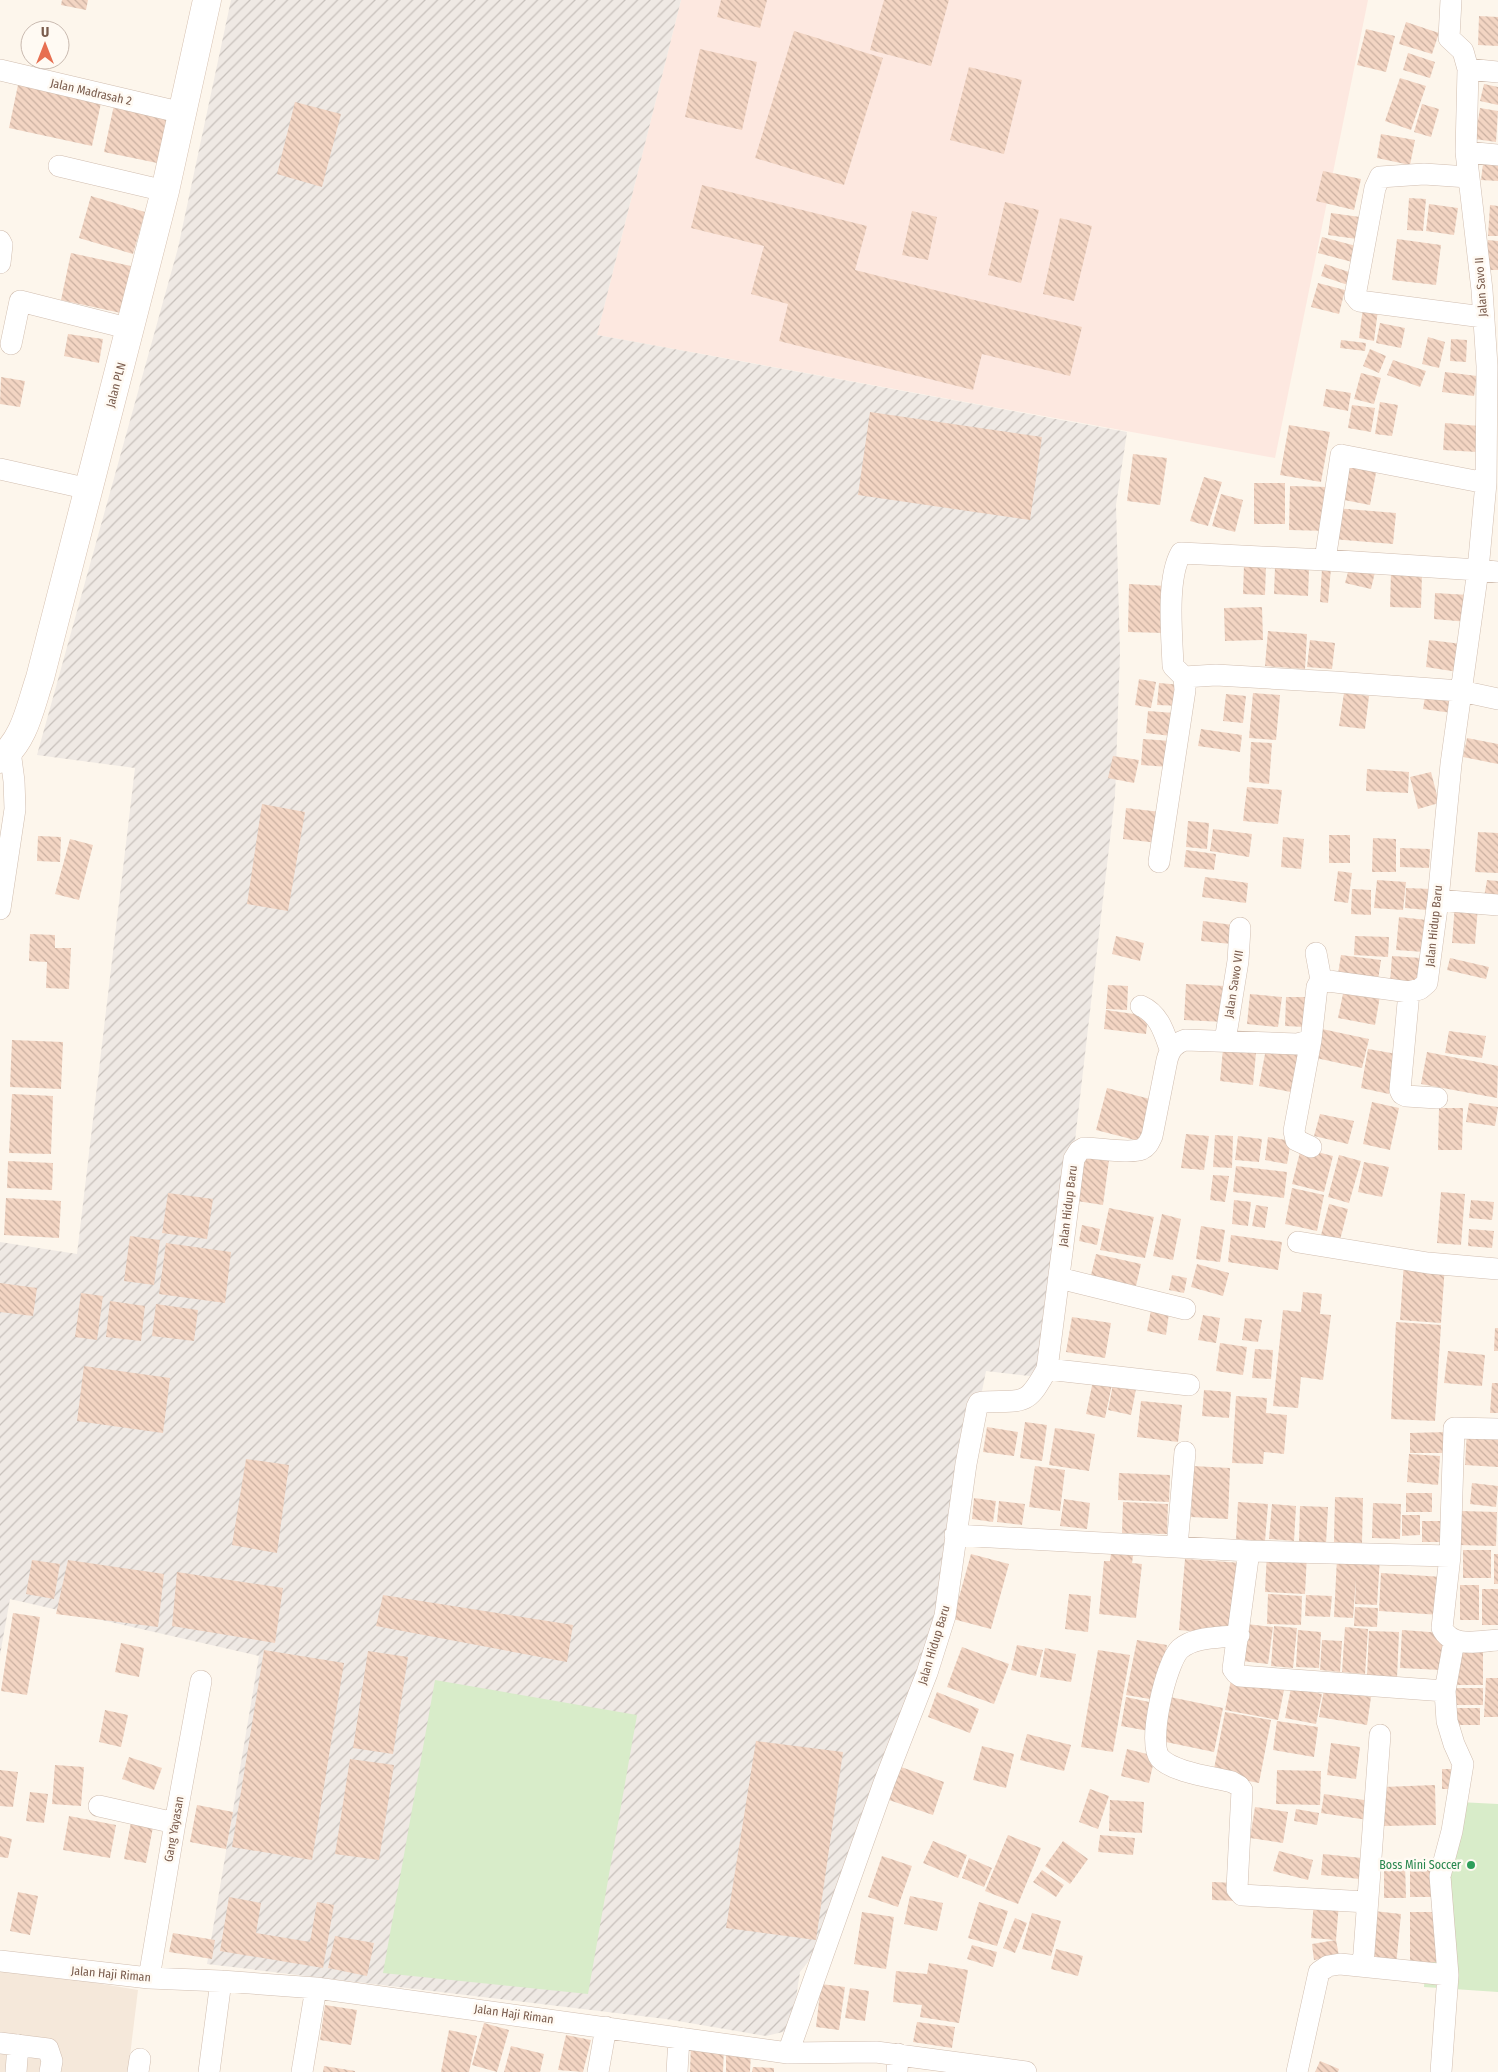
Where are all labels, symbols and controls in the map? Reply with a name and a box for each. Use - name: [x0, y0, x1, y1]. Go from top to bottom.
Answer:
- north arrow: [20, 20, 70, 70]
- text: U: [41, 24, 49, 41]
- street label: Jalan Madrasah 2: [49, 76, 133, 108]
- street label: Jalan Savo II: [1472, 257, 1490, 317]
- street label: Jalan PLN: [103, 361, 129, 409]
- street label: Jalan Hidup Baru: [1423, 884, 1445, 968]
- street label: Jalan Sawo VII: [1222, 949, 1246, 1019]
- street label: Jalan Hidup Baru: [1056, 1164, 1080, 1248]
- street label: Jalan Hidup Baru: [915, 1604, 953, 1686]
- street label: Gang Yayasan: [161, 1795, 187, 1863]
- place label: Boss Mini Soccer: [1379, 1858, 1462, 1872]
- marker: Boss Mini Soccer: [1465, 1859, 1477, 1871]
- street label: Jalan Haji Riman: [71, 1964, 151, 1984]
- street label: Jalan Haji Riman: [473, 2001, 555, 2027]

